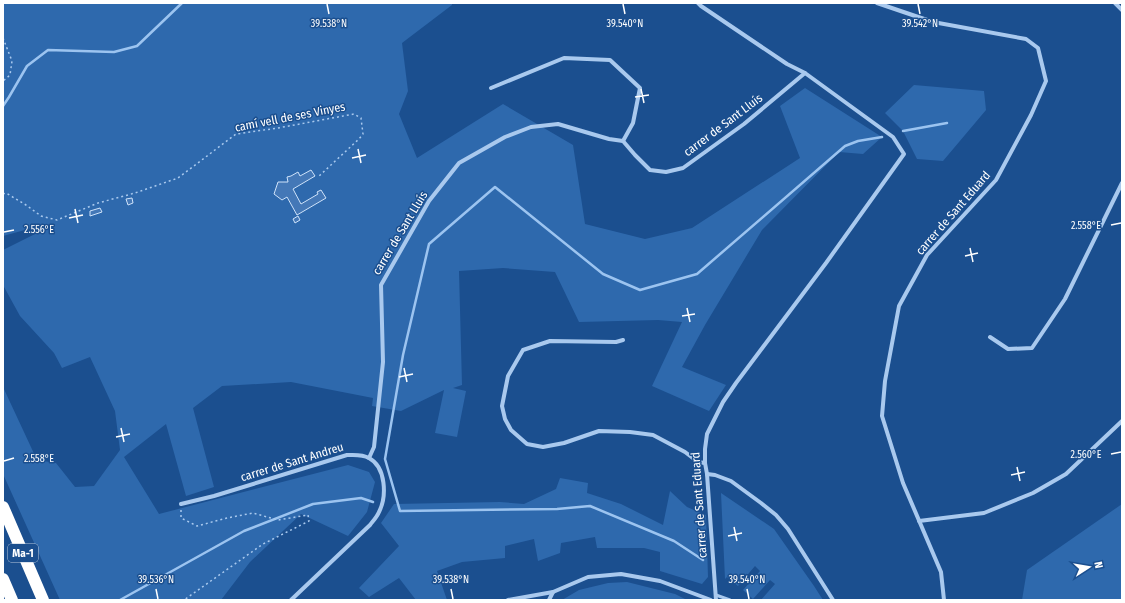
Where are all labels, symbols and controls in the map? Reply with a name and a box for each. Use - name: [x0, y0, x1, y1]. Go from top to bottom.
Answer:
- text: 39.538°N: [311, 18, 347, 30]
- text: 39.540°N: [607, 18, 643, 30]
- text: 39.542°N: [902, 18, 938, 30]
- street label: carrer de Sant Lluís: [681, 91, 765, 159]
- street label: camí vell de ses Vinyes: [234, 99, 346, 135]
- street label: carrer de Sant Eduard: [913, 168, 993, 258]
- street label: carrer de Sant Lluís: [370, 189, 430, 277]
- text: 2.558°E: [1071, 220, 1101, 232]
- text: 2.556°E: [24, 224, 54, 236]
- street label: carrer de Sant Andreu: [239, 440, 345, 484]
- text: 2.560°E: [1071, 449, 1102, 461]
- street label: carrer de Sant Eduard: [688, 452, 710, 558]
- text: 2.558°E: [24, 453, 54, 465]
- road number: Ma-1: [8, 544, 38, 562]
- north arrow: [1069, 547, 1109, 587]
- text: N: [1091, 560, 1105, 570]
- text: 39.536°N: [138, 574, 174, 586]
- text: 39.538°N: [433, 574, 469, 586]
- text: 39.540°N: [729, 574, 765, 586]

